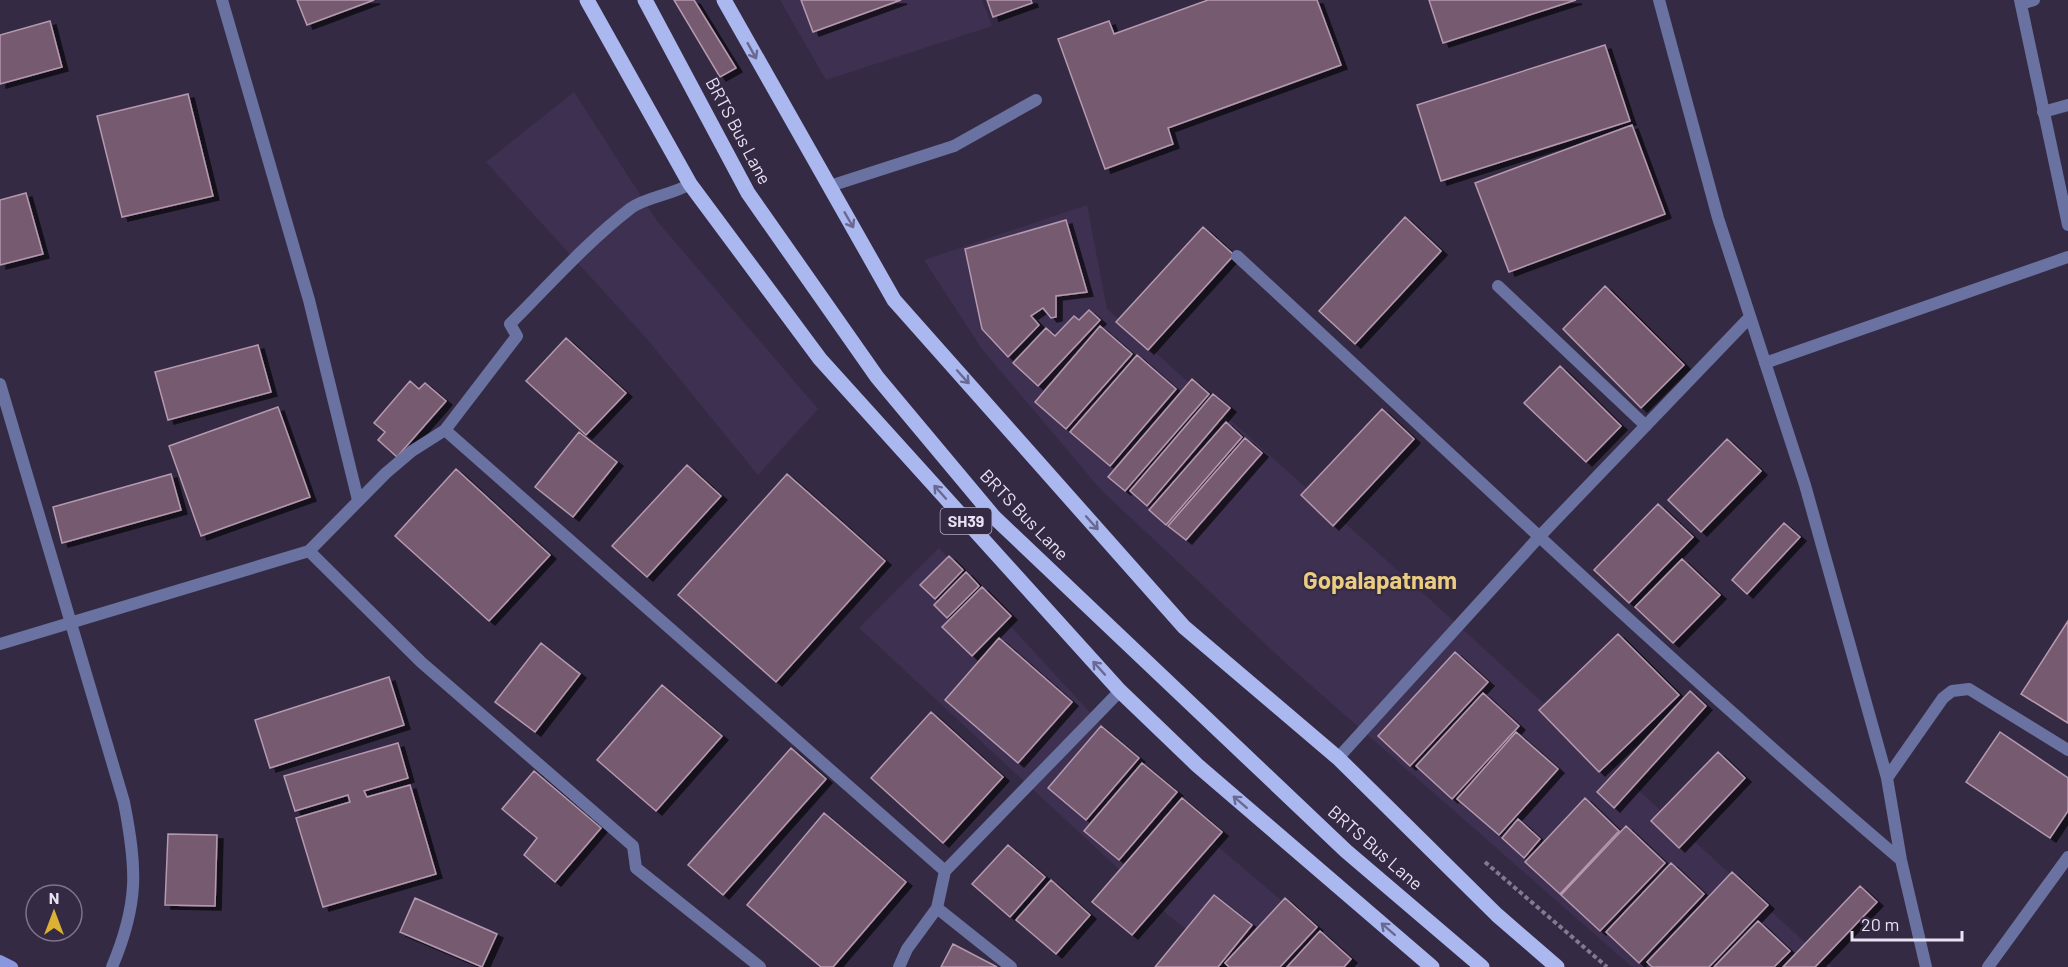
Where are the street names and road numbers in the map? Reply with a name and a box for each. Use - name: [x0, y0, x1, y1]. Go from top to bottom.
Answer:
- street label: BRTS Bus Lane: [701, 73, 776, 188]
- street label: BRTS Bus Lane: [976, 464, 1074, 564]
- road number: SH39: [940, 508, 992, 534]
- street label: BRTS Bus Lane: [1324, 800, 1427, 894]

